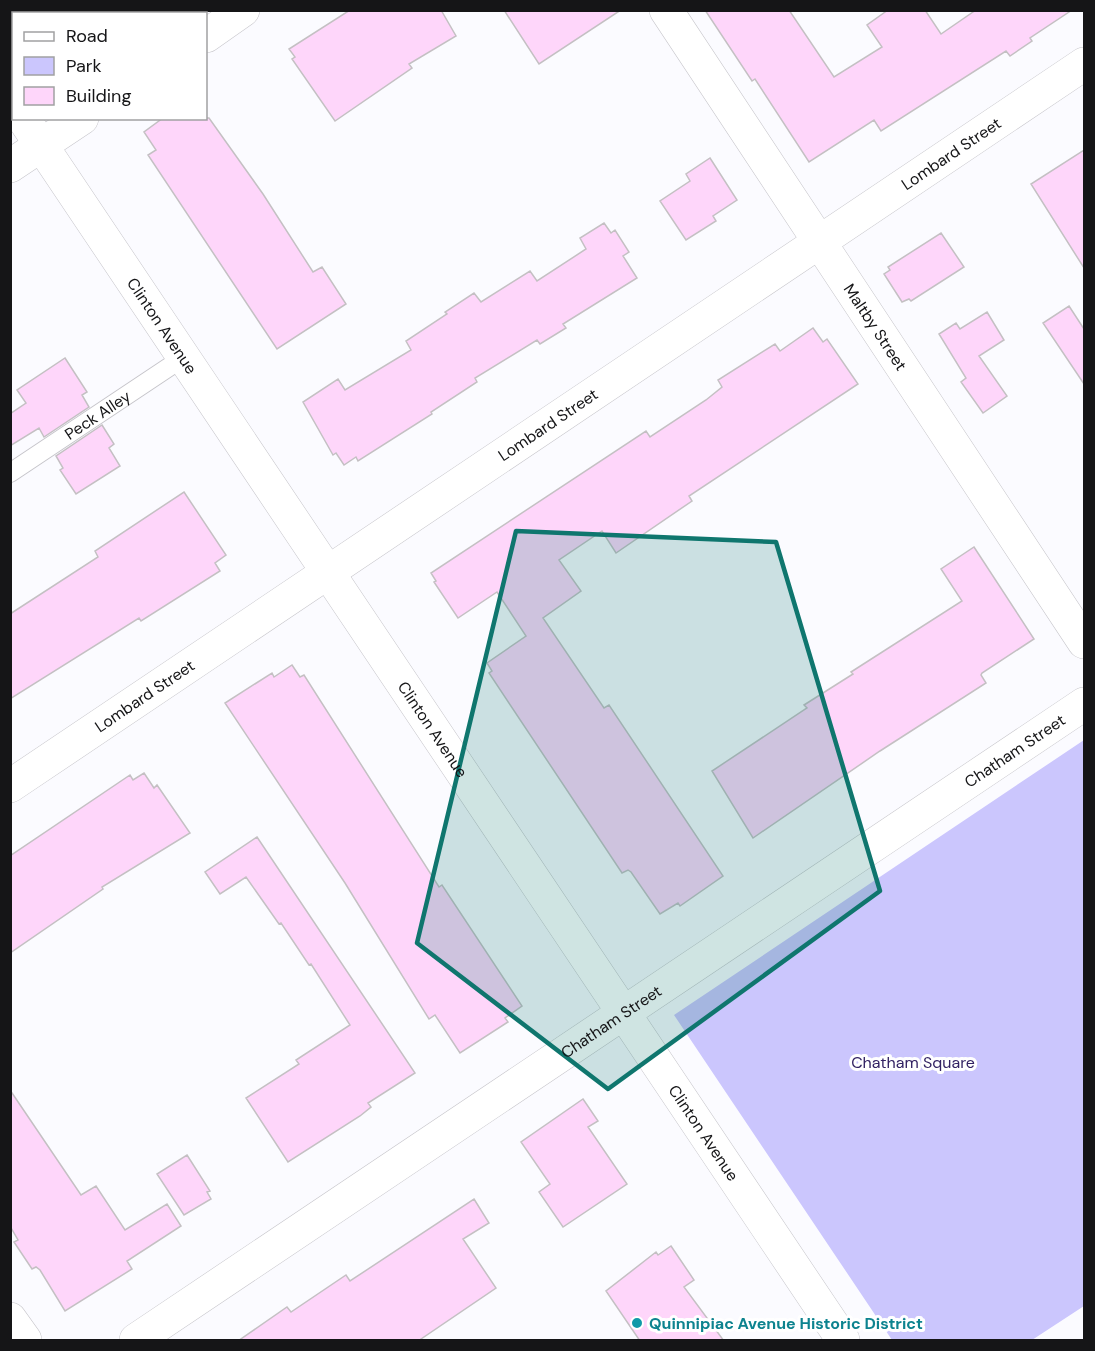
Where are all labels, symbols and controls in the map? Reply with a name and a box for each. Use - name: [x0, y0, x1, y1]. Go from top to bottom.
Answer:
- legend: [12, 12, 207, 120]
- text: Road: [66, 24, 108, 48]
- text: Park: [66, 54, 102, 78]
- text: Building: [66, 84, 131, 108]
- street label: Lombard Street: [897, 113, 1005, 195]
- street label: Clinton Avenue: [122, 274, 202, 378]
- street label: Maltby Street: [839, 280, 912, 375]
- street label: Lombard Street: [494, 384, 602, 466]
- street label: Peck Alley: [61, 386, 135, 445]
- street label: Lombard Street: [91, 655, 199, 737]
- street label: Clinton Avenue: [393, 677, 472, 782]
- street label: Chatham Street: [960, 710, 1069, 792]
- street label: Chatham Street: [557, 980, 666, 1063]
- park label: Chatham Square: [851, 1052, 975, 1073]
- street label: Clinton Avenue: [664, 1081, 743, 1185]
- place label: Quinnipiac Avenue Historic District: [649, 1313, 923, 1334]
- marker: Quinnipiac Avenue Historic District: [630, 1316, 644, 1330]

